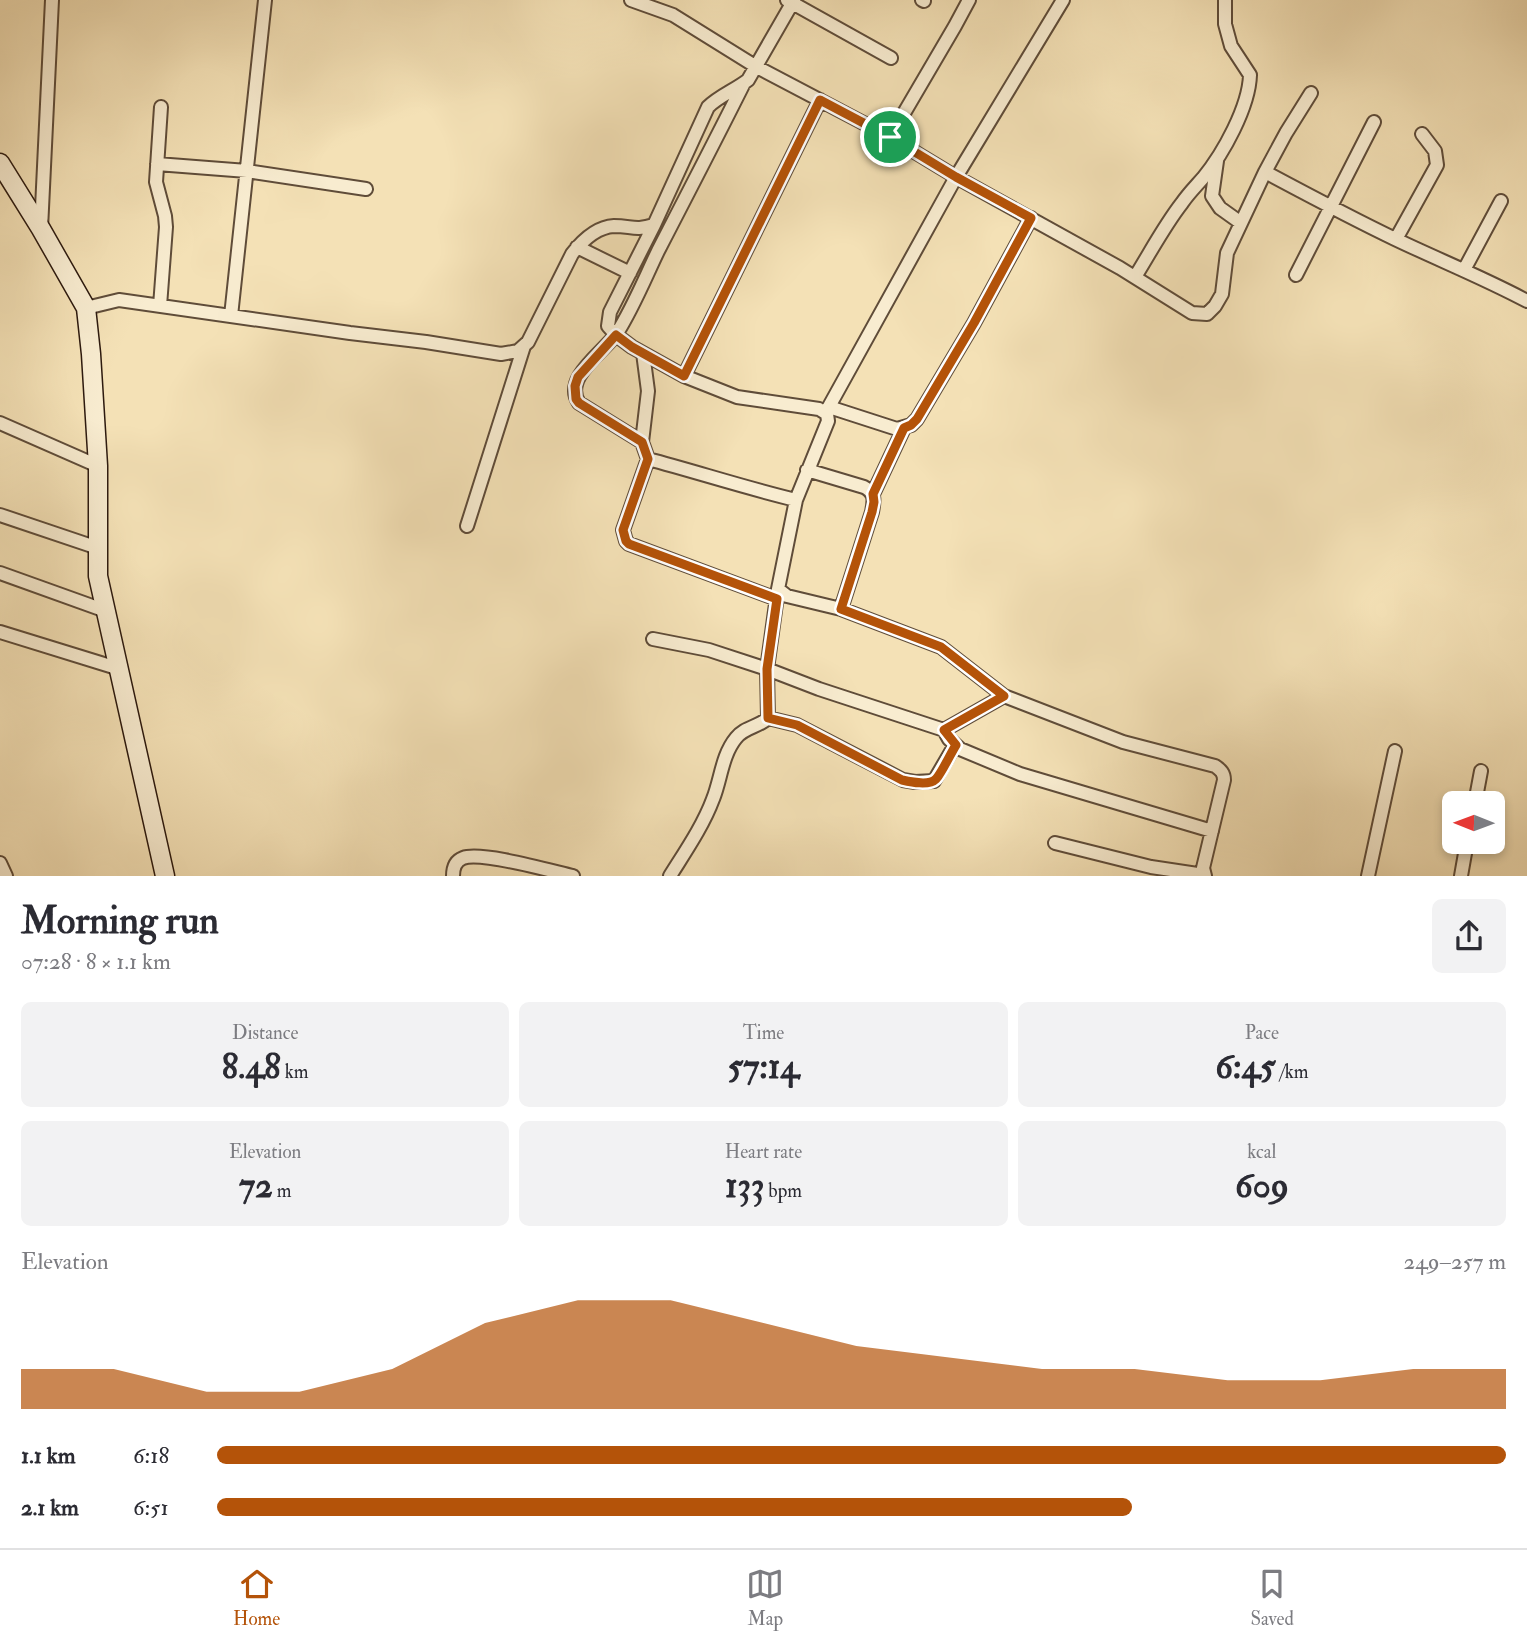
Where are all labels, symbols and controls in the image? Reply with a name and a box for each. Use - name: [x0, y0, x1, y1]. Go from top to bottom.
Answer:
- pin: [860, 107, 920, 167]
- icon: arrive: [871, 118, 909, 156]
- north arrow: [1442, 791, 1505, 854]
- map controls: [1442, 791, 1505, 854]
- text: Morning run: [21, 897, 219, 945]
- button: share: [1432, 899, 1506, 973]
- text: 07:28 · 8 × 1.1 km: [21, 947, 171, 976]
- text: Distance: [232, 1021, 298, 1045]
- text: Time: [743, 1021, 784, 1045]
- text: Pace: [1245, 1021, 1279, 1045]
- text: 8.48: [222, 1045, 281, 1089]
- text: 57:14: [728, 1045, 799, 1089]
- text: 6:45: [1215, 1045, 1276, 1089]
- text: km: [281, 1060, 309, 1084]
- text: /km: [1276, 1060, 1308, 1084]
- text: Elevation: [229, 1140, 301, 1164]
- text: Heart rate: [725, 1140, 802, 1164]
- text: kcal: [1247, 1140, 1276, 1164]
- text: 72: [239, 1164, 273, 1208]
- text: 133: [725, 1164, 764, 1208]
- text: 609: [1235, 1164, 1289, 1208]
- text: m: [273, 1179, 291, 1203]
- text: bpm: [764, 1179, 802, 1203]
- text: Elevation: [21, 1247, 109, 1276]
- text: 249–257 m: [1404, 1247, 1506, 1276]
- text: 1.1 km: [21, 1441, 76, 1470]
- text: 6:18: [133, 1441, 169, 1470]
- text: 2.1 km: [21, 1493, 79, 1522]
- text: 6:51: [133, 1493, 169, 1522]
- tab: Home: [233, 1565, 280, 1631]
- tab: Map: [746, 1565, 784, 1631]
- tab: Saved: [1250, 1565, 1294, 1631]

